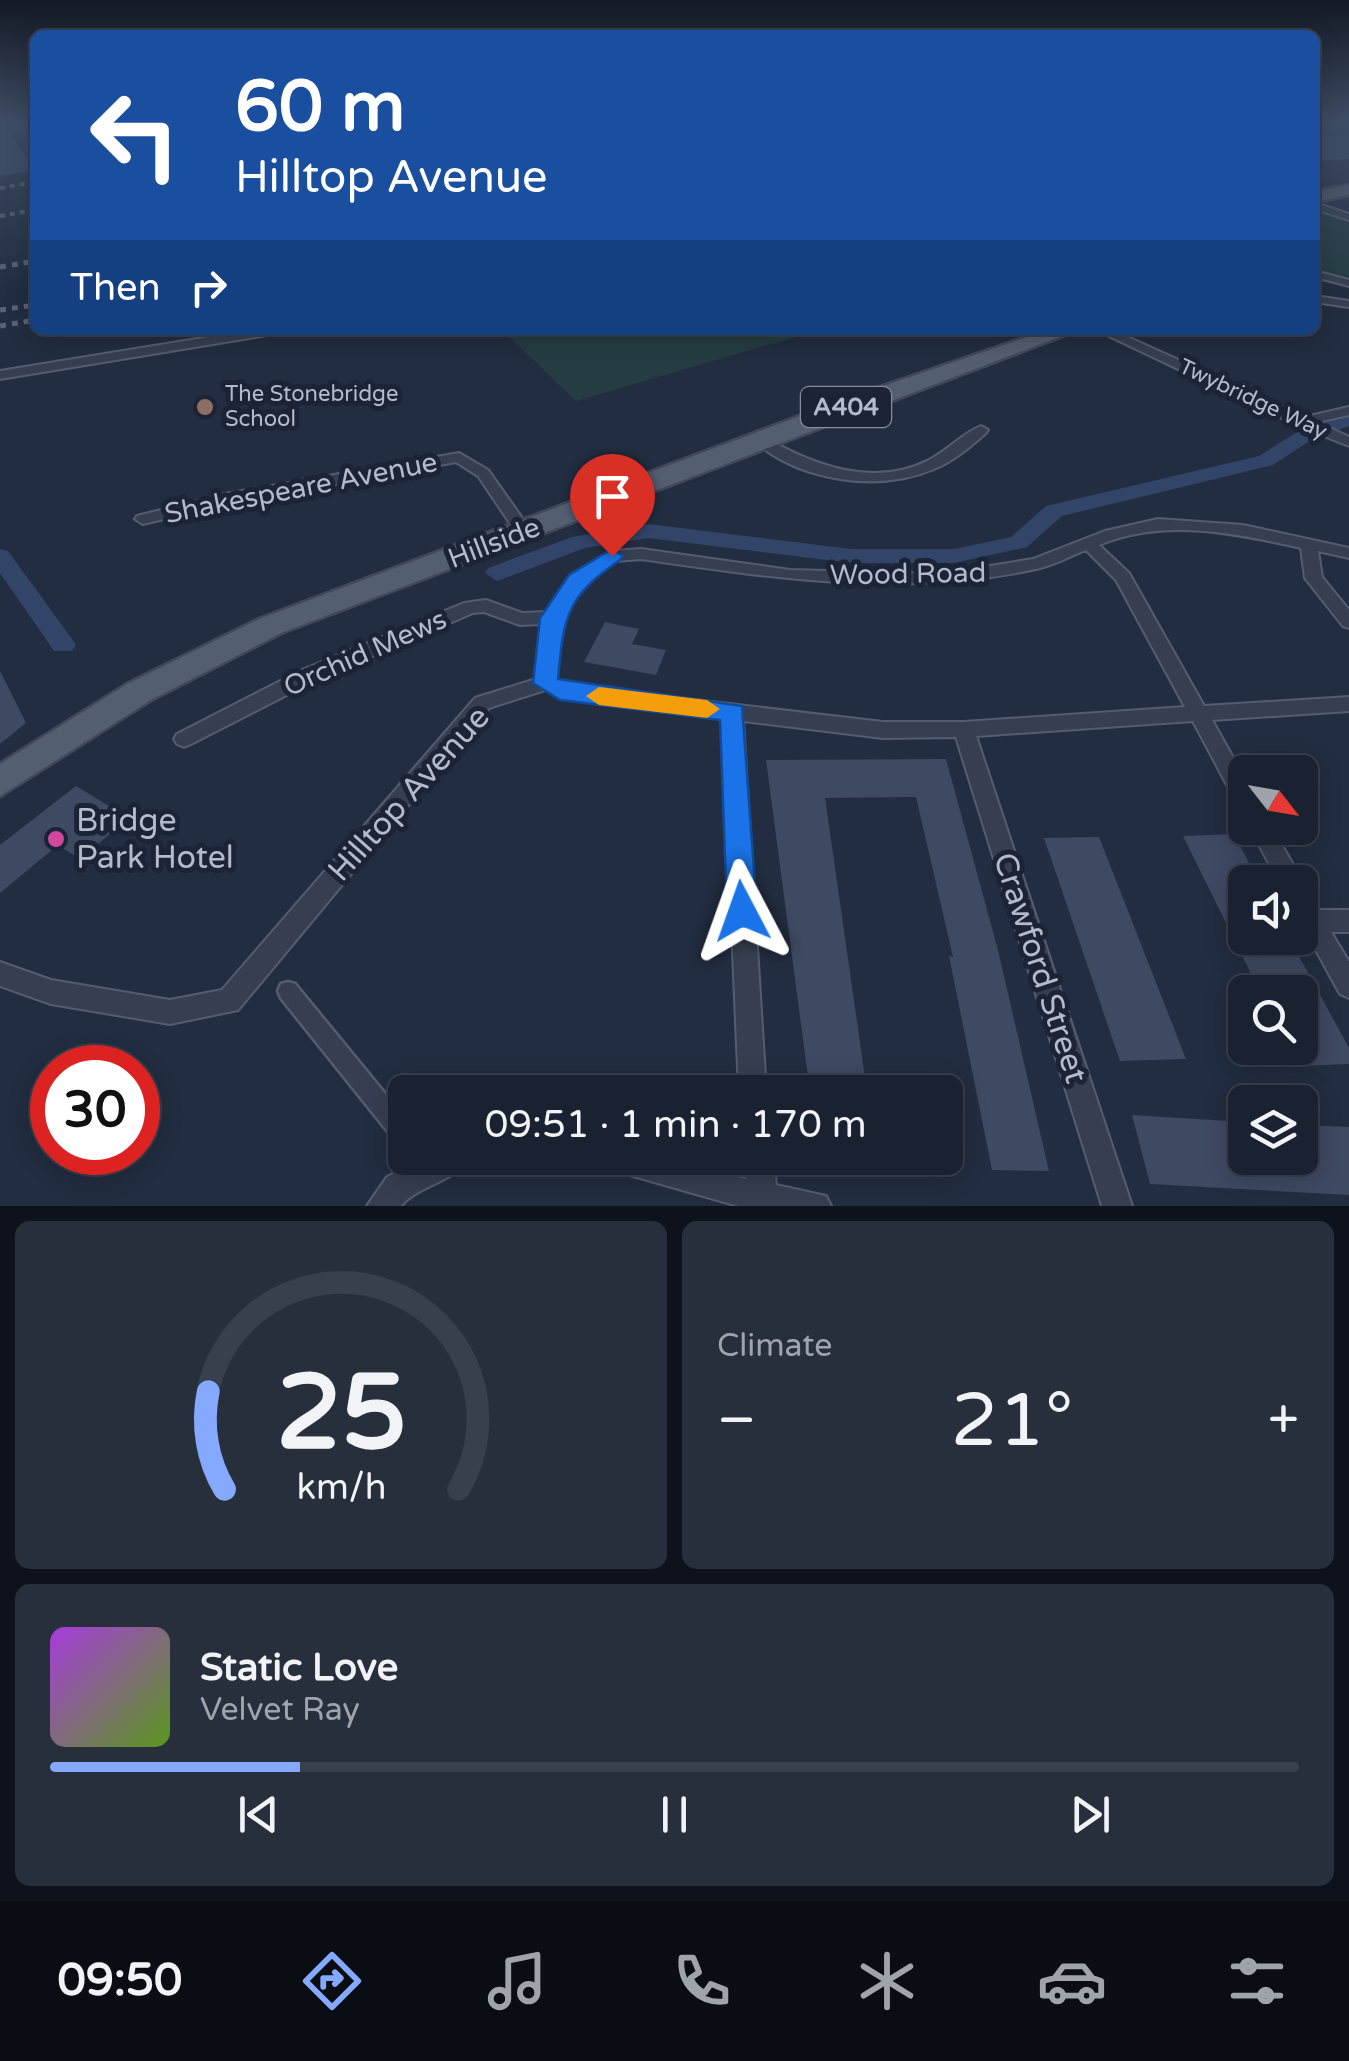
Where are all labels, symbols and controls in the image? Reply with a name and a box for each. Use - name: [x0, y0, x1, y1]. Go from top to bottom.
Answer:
- text: 60 m: [235, 66, 405, 150]
- icon: left: [70, 70, 200, 200]
- text: Hilltop Avenue: [235, 151, 548, 205]
- icon: right: [181, 260, 236, 315]
- text: Then: [70, 265, 161, 311]
- street label: Twybridge Way: [1175, 353, 1331, 445]
- place label: The Stonebridge School: [225, 381, 398, 432]
- road number: A404: [801, 387, 891, 427]
- marker: The Stonebridge School: [194, 396, 216, 418]
- street label: Shakespeare Avenue: [162, 445, 440, 531]
- pin: [570, 454, 655, 557]
- icon: arrive: [585, 469, 640, 524]
- street label: Hillside: [443, 510, 545, 576]
- street label: Wood Road: [830, 556, 986, 592]
- street label: Orchid Mews: [278, 602, 452, 704]
- street label: Hilltop Avenue: [321, 699, 497, 889]
- north arrow: [1228, 755, 1318, 845]
- map controls: [1228, 755, 1318, 1175]
- place label: Bridge Park Hotel: [76, 802, 234, 877]
- marker: Bridge Park Hotel: [45, 828, 67, 850]
- street label: Crawford Street: [985, 848, 1095, 1088]
- position arrow: [690, 859, 794, 963]
- button: sound: [1228, 865, 1318, 955]
- button: search: [1228, 975, 1318, 1065]
- speed limit sign: 30: [30, 1045, 160, 1175]
- button: layers: [1228, 1085, 1318, 1175]
- text: 09:51 · 1 min · 170 m: [484, 1102, 867, 1148]
- text: Climate: [717, 1327, 832, 1365]
- text: 25: [276, 1352, 406, 1477]
- text: 21°: [951, 1376, 1073, 1466]
- text: −: [717, 1388, 756, 1454]
- text: +: [1268, 1388, 1299, 1454]
- text: km/h: [296, 1466, 386, 1509]
- text: Static Love: [200, 1645, 398, 1691]
- text: Velvet Ray: [200, 1691, 360, 1729]
- icon: previous: [231, 1787, 286, 1842]
- icon: pause: [647, 1787, 702, 1842]
- icon: next: [1063, 1787, 1118, 1842]
- icon: directions: [297, 1946, 367, 2016]
- icon: music: [482, 1946, 552, 2016]
- icon: phone: [667, 1946, 737, 2016]
- icon: climate: [852, 1946, 922, 2016]
- icon: car: [1037, 1946, 1107, 2016]
- icon: filters: [1222, 1946, 1292, 2016]
- text: 09:50: [57, 1954, 182, 2008]

